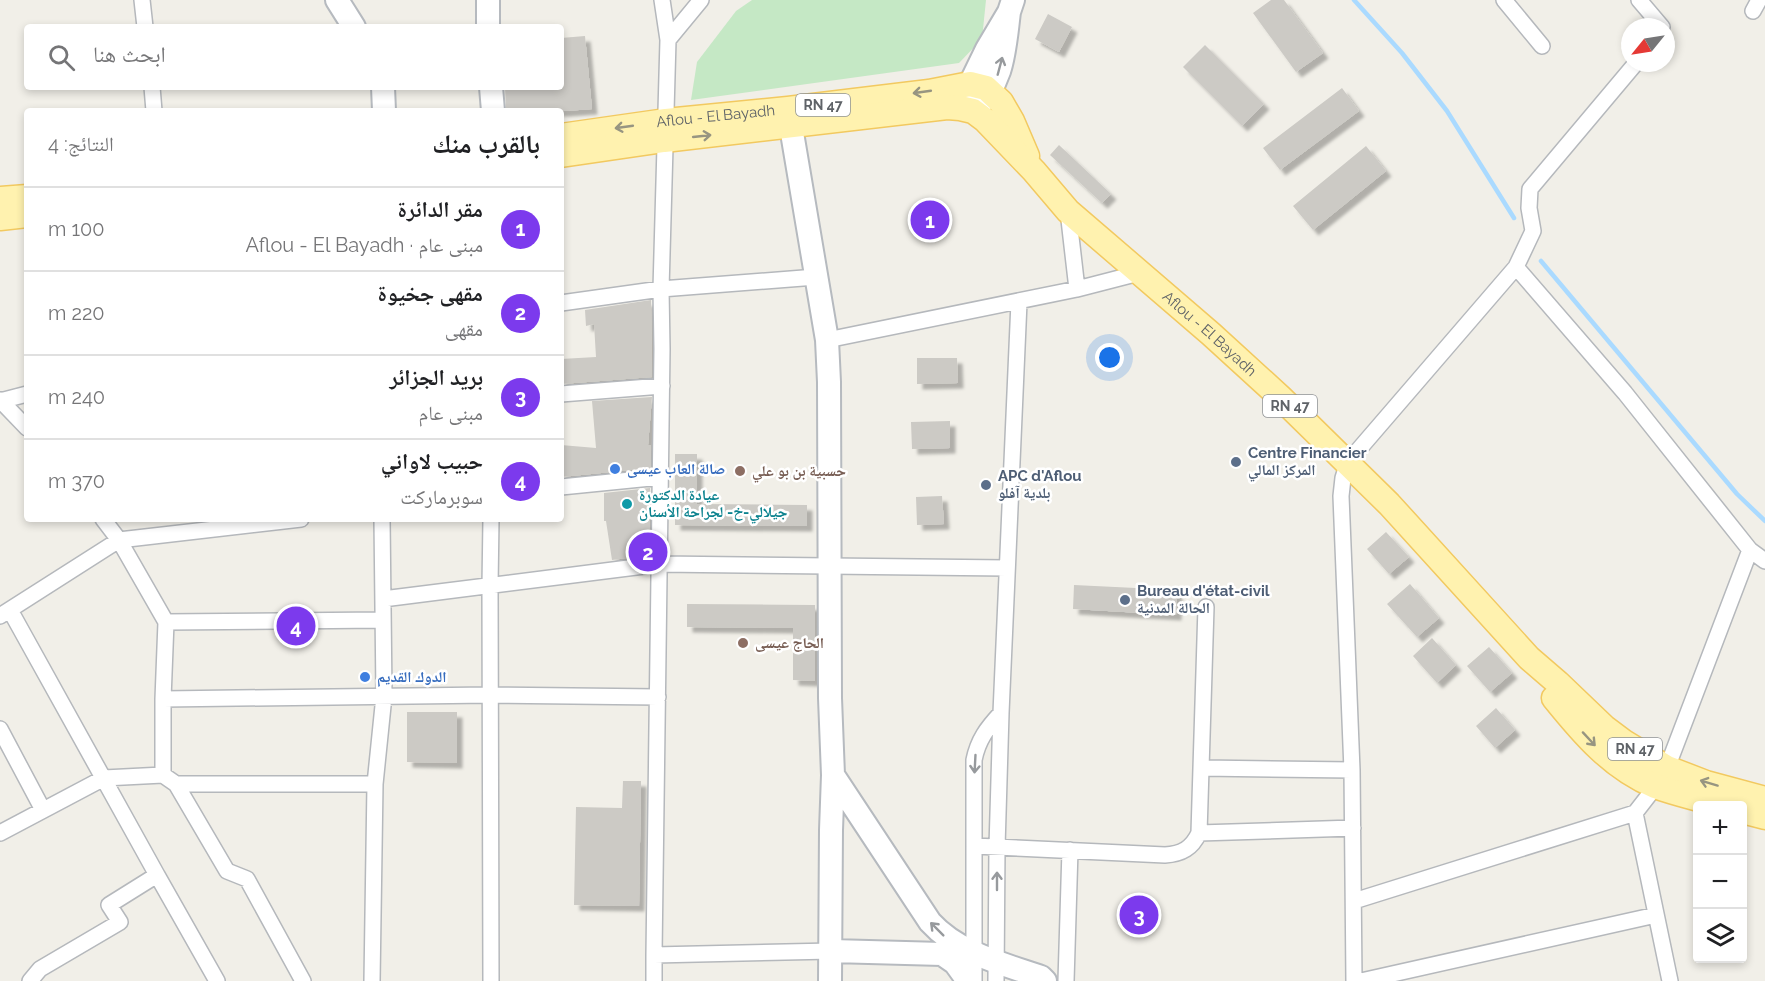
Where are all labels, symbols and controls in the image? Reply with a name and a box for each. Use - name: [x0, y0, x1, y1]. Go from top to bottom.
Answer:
- north arrow: [1621, 18, 1675, 72]
- search box: [24, 24, 564, 90]
- icon: search: [45, 41, 78, 74]
- text: ابحث هنا: [93, 41, 166, 67]
- one-way arrow: [995, 57, 1007, 76]
- one-way arrow: [913, 87, 932, 98]
- road number: RN 47: [796, 94, 850, 116]
- street label: Aflou - El Bayadh: [655, 101, 776, 131]
- one-way arrow: [615, 122, 634, 133]
- text: بالقرب منك: [432, 129, 540, 159]
- one-way arrow: [692, 130, 712, 141]
- text: النتائج: 4: [48, 132, 114, 156]
- text: مقر الدائرة: [398, 196, 483, 222]
- pin: 1: [910, 198, 950, 242]
- text: 100 m: [48, 217, 105, 241]
- text: 1: [516, 217, 525, 241]
- text: مبنى عام · Aflou - El Bayadh: [246, 233, 483, 257]
- text: مقهى جخيوة: [378, 280, 483, 306]
- street label: Aflou - El Bayadh: [1159, 287, 1260, 380]
- text: 220 m: [48, 301, 105, 325]
- text: 2: [515, 301, 526, 325]
- text: مقهى: [445, 317, 483, 341]
- your location: [1095, 343, 1124, 372]
- text: بريد الجزائر: [390, 364, 483, 390]
- text: 240 m: [48, 385, 105, 409]
- text: 3: [515, 385, 526, 409]
- road number: RN 47: [1263, 395, 1317, 417]
- text: مبنى عام: [418, 401, 483, 425]
- place label: Centre Financier المركز المالي: [1248, 444, 1367, 482]
- text: حبيب لاواني: [381, 448, 483, 474]
- marker: Centre Financier المركز المالي: [1229, 455, 1243, 469]
- place label: صالة العاب عيسى: [627, 460, 725, 478]
- marker: صالة العاب عيسى: [608, 462, 622, 476]
- place label: حسبية بن بو علي: [752, 462, 846, 483]
- marker: حسبية بن بو علي: [733, 464, 747, 478]
- place label: APC d'Aflou بلدية آفلو: [998, 467, 1082, 502]
- text: 370 m: [48, 469, 105, 493]
- text: 4: [515, 469, 526, 493]
- marker: APC d'Aflou بلدية آفلو: [979, 478, 993, 492]
- text: سوبرماركت: [400, 485, 483, 509]
- place label: عيادة الدكتورة جيلالي-خ- لجراحة الأسنان: [639, 486, 788, 524]
- marker: عيادة الدكتورة جيلالي-خ- لجراحة الأسنان: [620, 497, 634, 511]
- pin: 2: [628, 530, 668, 574]
- place label: Bureau d'état-civil الحالة المدنية: [1137, 582, 1270, 617]
- marker: Bureau d'état-civil الحالة المدنية: [1118, 593, 1132, 607]
- pin: 4: [276, 604, 316, 648]
- place label: الحاج عيسى: [755, 634, 824, 652]
- marker: الحاج عيسى: [736, 636, 750, 650]
- place label: الدوك القديم: [377, 668, 447, 687]
- marker: الدوك القديم: [358, 670, 372, 684]
- one-way arrow: [1582, 731, 1596, 746]
- road number: RN 47: [1608, 738, 1662, 760]
- one-way arrow: [969, 753, 980, 773]
- one-way arrow: [1700, 777, 1719, 788]
- map controls: [1693, 801, 1747, 963]
- button: +: [1693, 801, 1747, 855]
- button: −: [1693, 855, 1747, 909]
- one-way arrow: [991, 871, 1003, 891]
- pin: 3: [1120, 892, 1158, 938]
- button: layers: [1693, 909, 1747, 963]
- one-way arrow: [930, 921, 944, 936]

